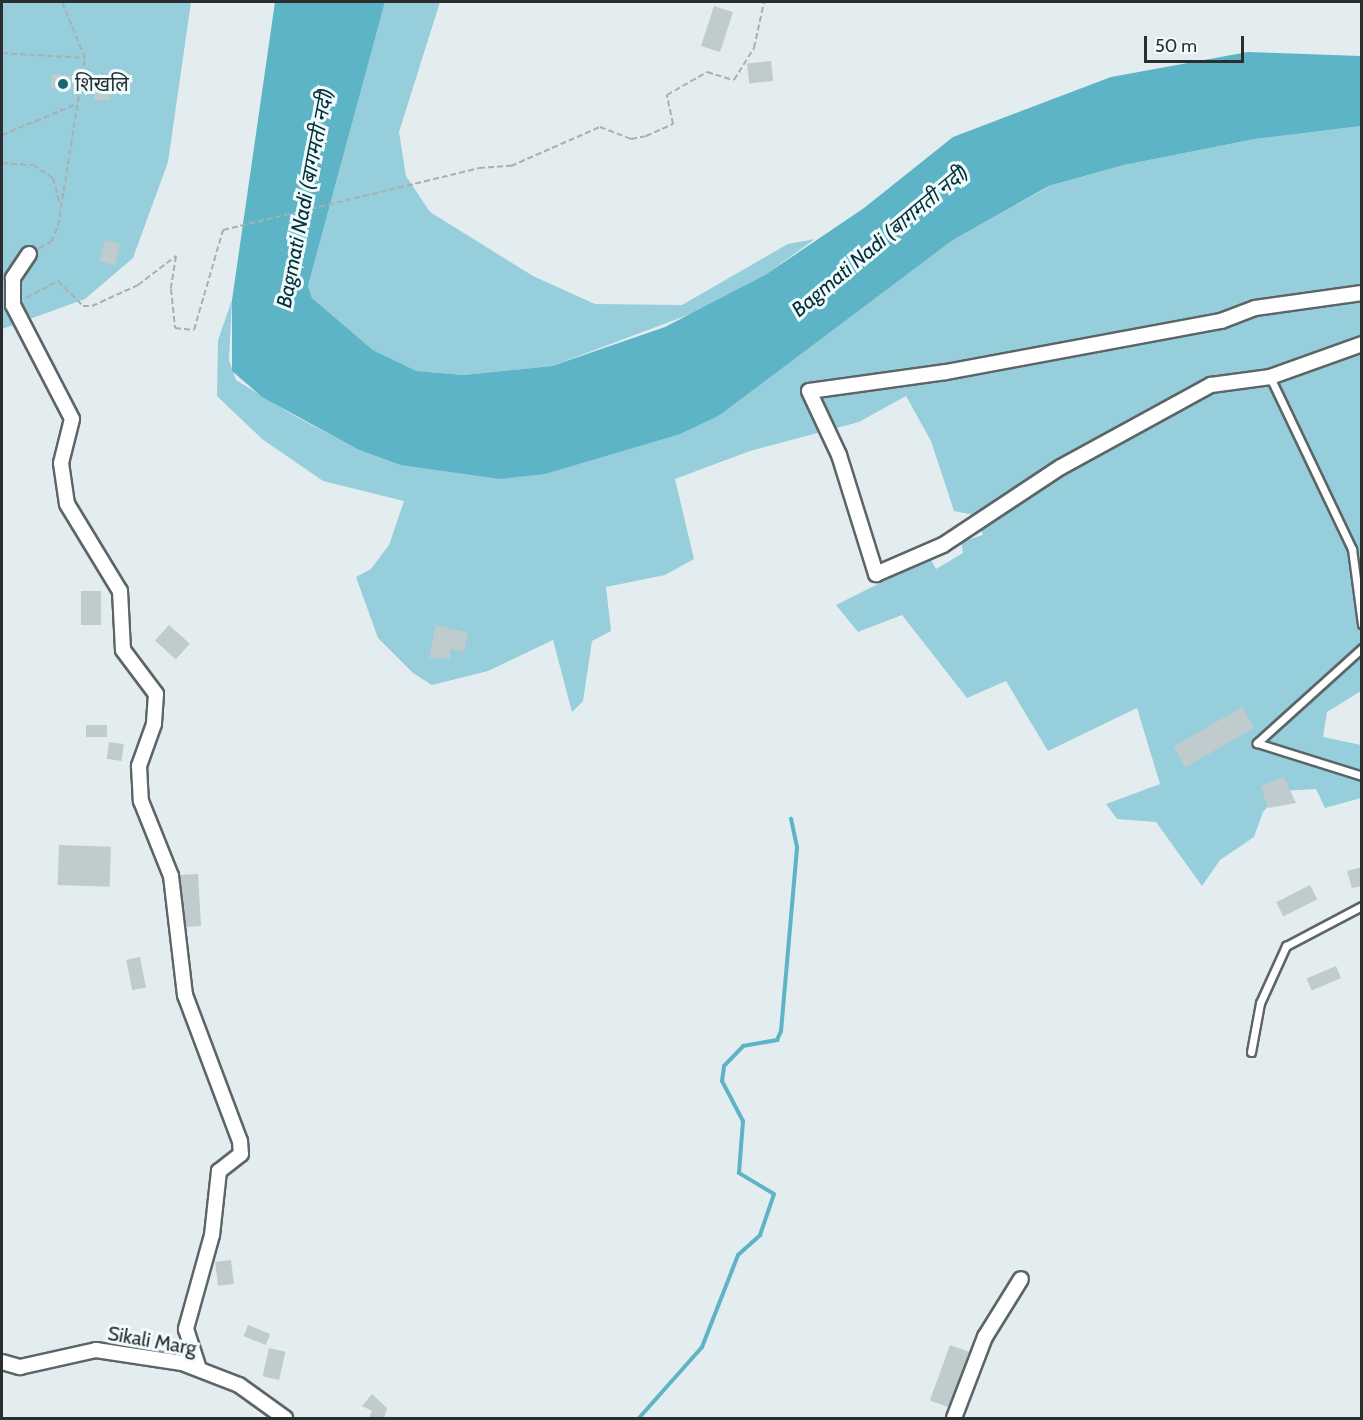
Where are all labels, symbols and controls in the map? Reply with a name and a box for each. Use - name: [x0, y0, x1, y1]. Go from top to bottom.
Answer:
- scale bar: [1147, 24, 1248, 62]
- text: 50 m: [1155, 35, 1197, 57]
- place label: शिखलि: [75, 72, 129, 96]
- marker: शिखलि: [56, 77, 70, 91]
- water label: Bagmati Nadi (बागमती नदी): [271, 86, 339, 310]
- water label: Bagmati Nadi (बागमती नदी): [786, 160, 974, 322]
- street label: Sikali Marg: [106, 1321, 198, 1361]

